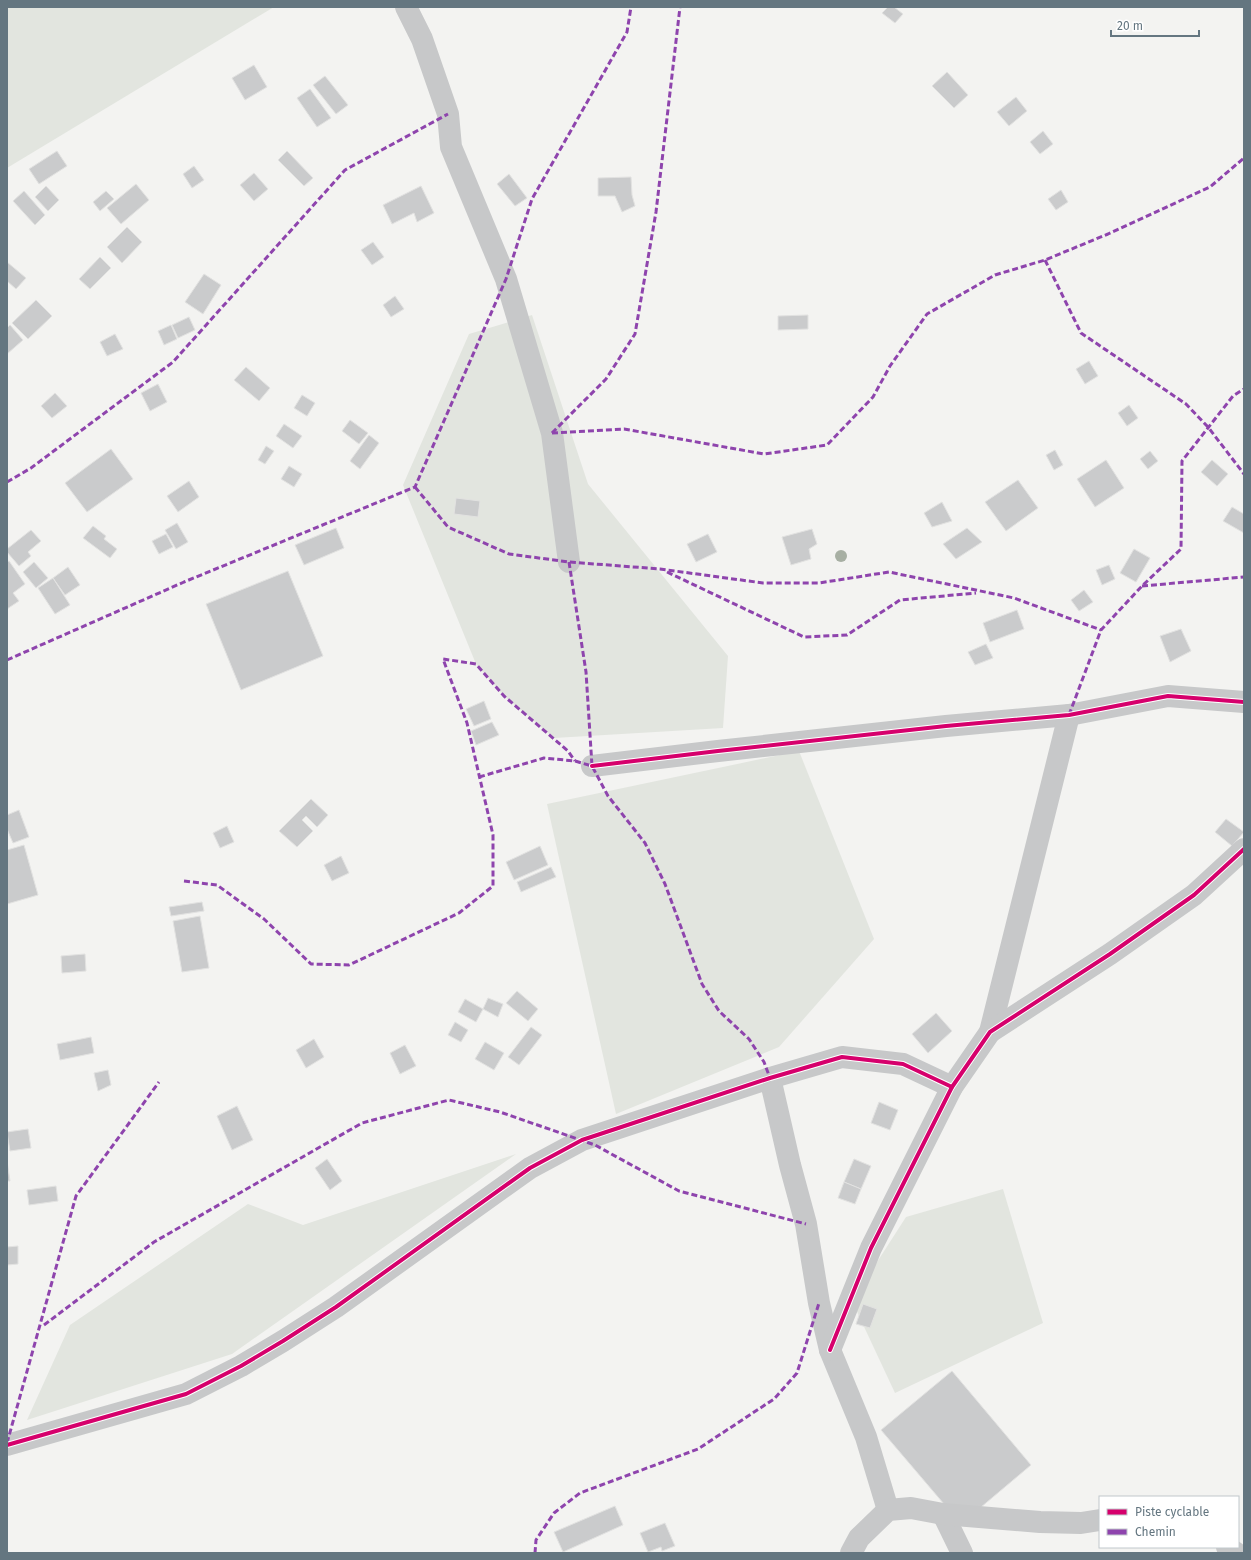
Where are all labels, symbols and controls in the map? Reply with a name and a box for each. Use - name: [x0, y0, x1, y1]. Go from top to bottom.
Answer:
- scale bar: [1111, 12, 1199, 38]
- text: 20 m: [1117, 19, 1143, 33]
- legend: [1099, 1496, 1239, 1548]
- text: Piste cyclable: [1135, 1505, 1209, 1519]
- text: Chemin: [1135, 1525, 1176, 1539]

